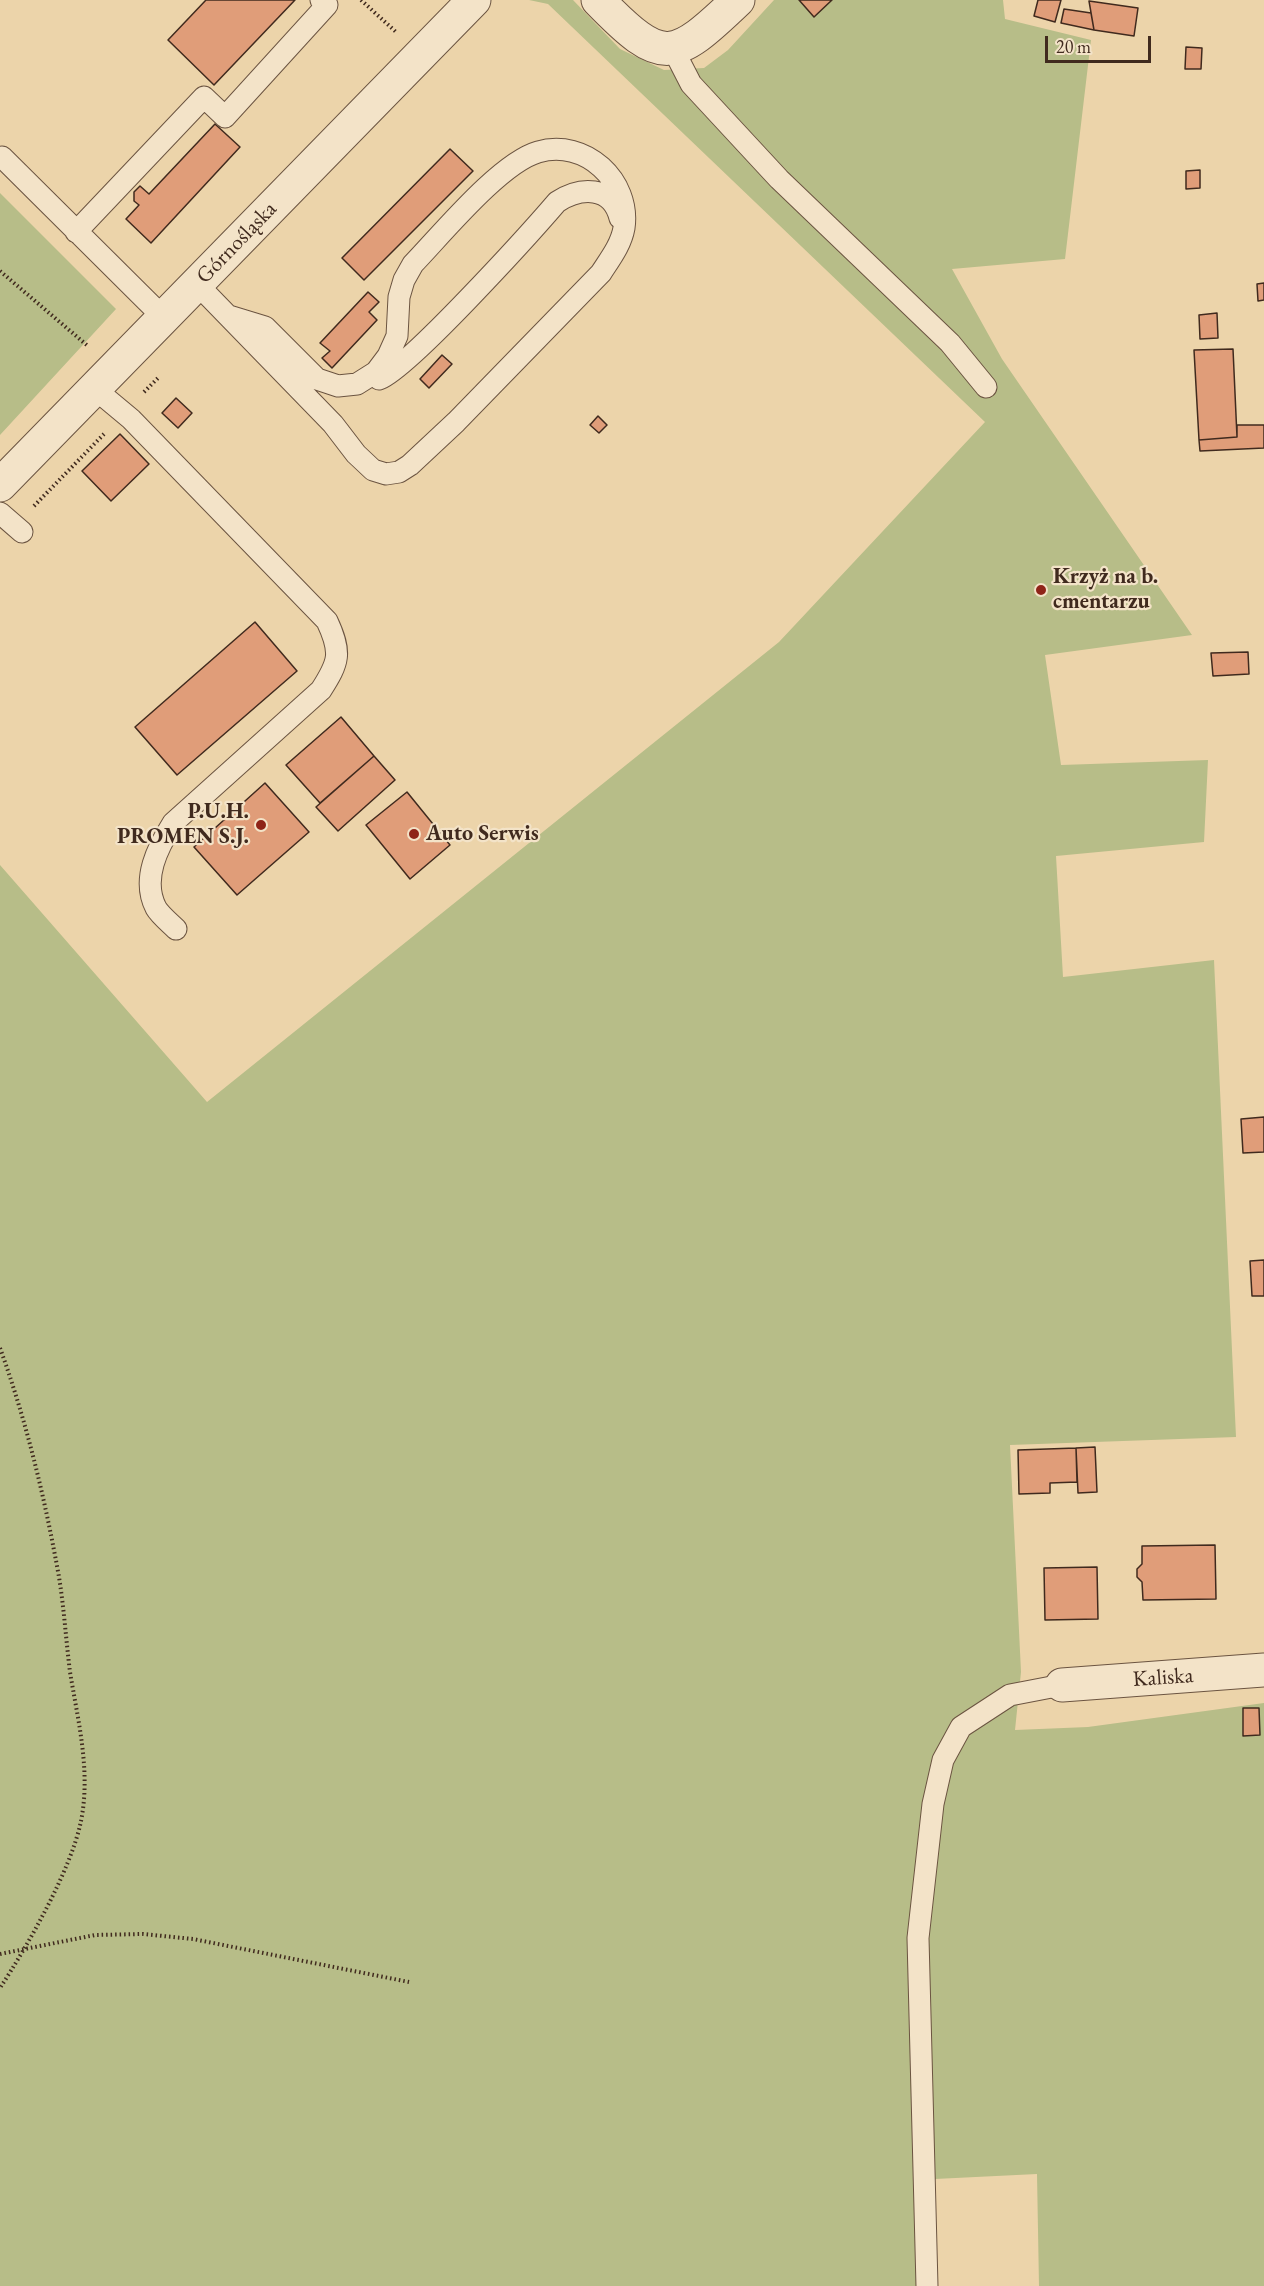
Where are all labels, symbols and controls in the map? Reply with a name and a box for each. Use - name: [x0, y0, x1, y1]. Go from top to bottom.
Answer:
- scale bar: [1048, 24, 1154, 62]
- text: 20 m: [1056, 35, 1091, 58]
- street label: Górnośląska: [191, 196, 283, 290]
- place label: Krzyż na b. cmentarzu: [1053, 564, 1158, 616]
- marker: Krzyż na b. cmentarzu: [1034, 583, 1048, 597]
- place label: P.U.H. PROMEN S.J.: [117, 799, 249, 850]
- marker: P.U.H. PROMEN S.J.: [254, 818, 268, 832]
- place label: Auto Serwis: [426, 821, 539, 847]
- marker: Auto Serwis: [407, 827, 421, 841]
- street label: Kaliska: [1132, 1663, 1194, 1693]

